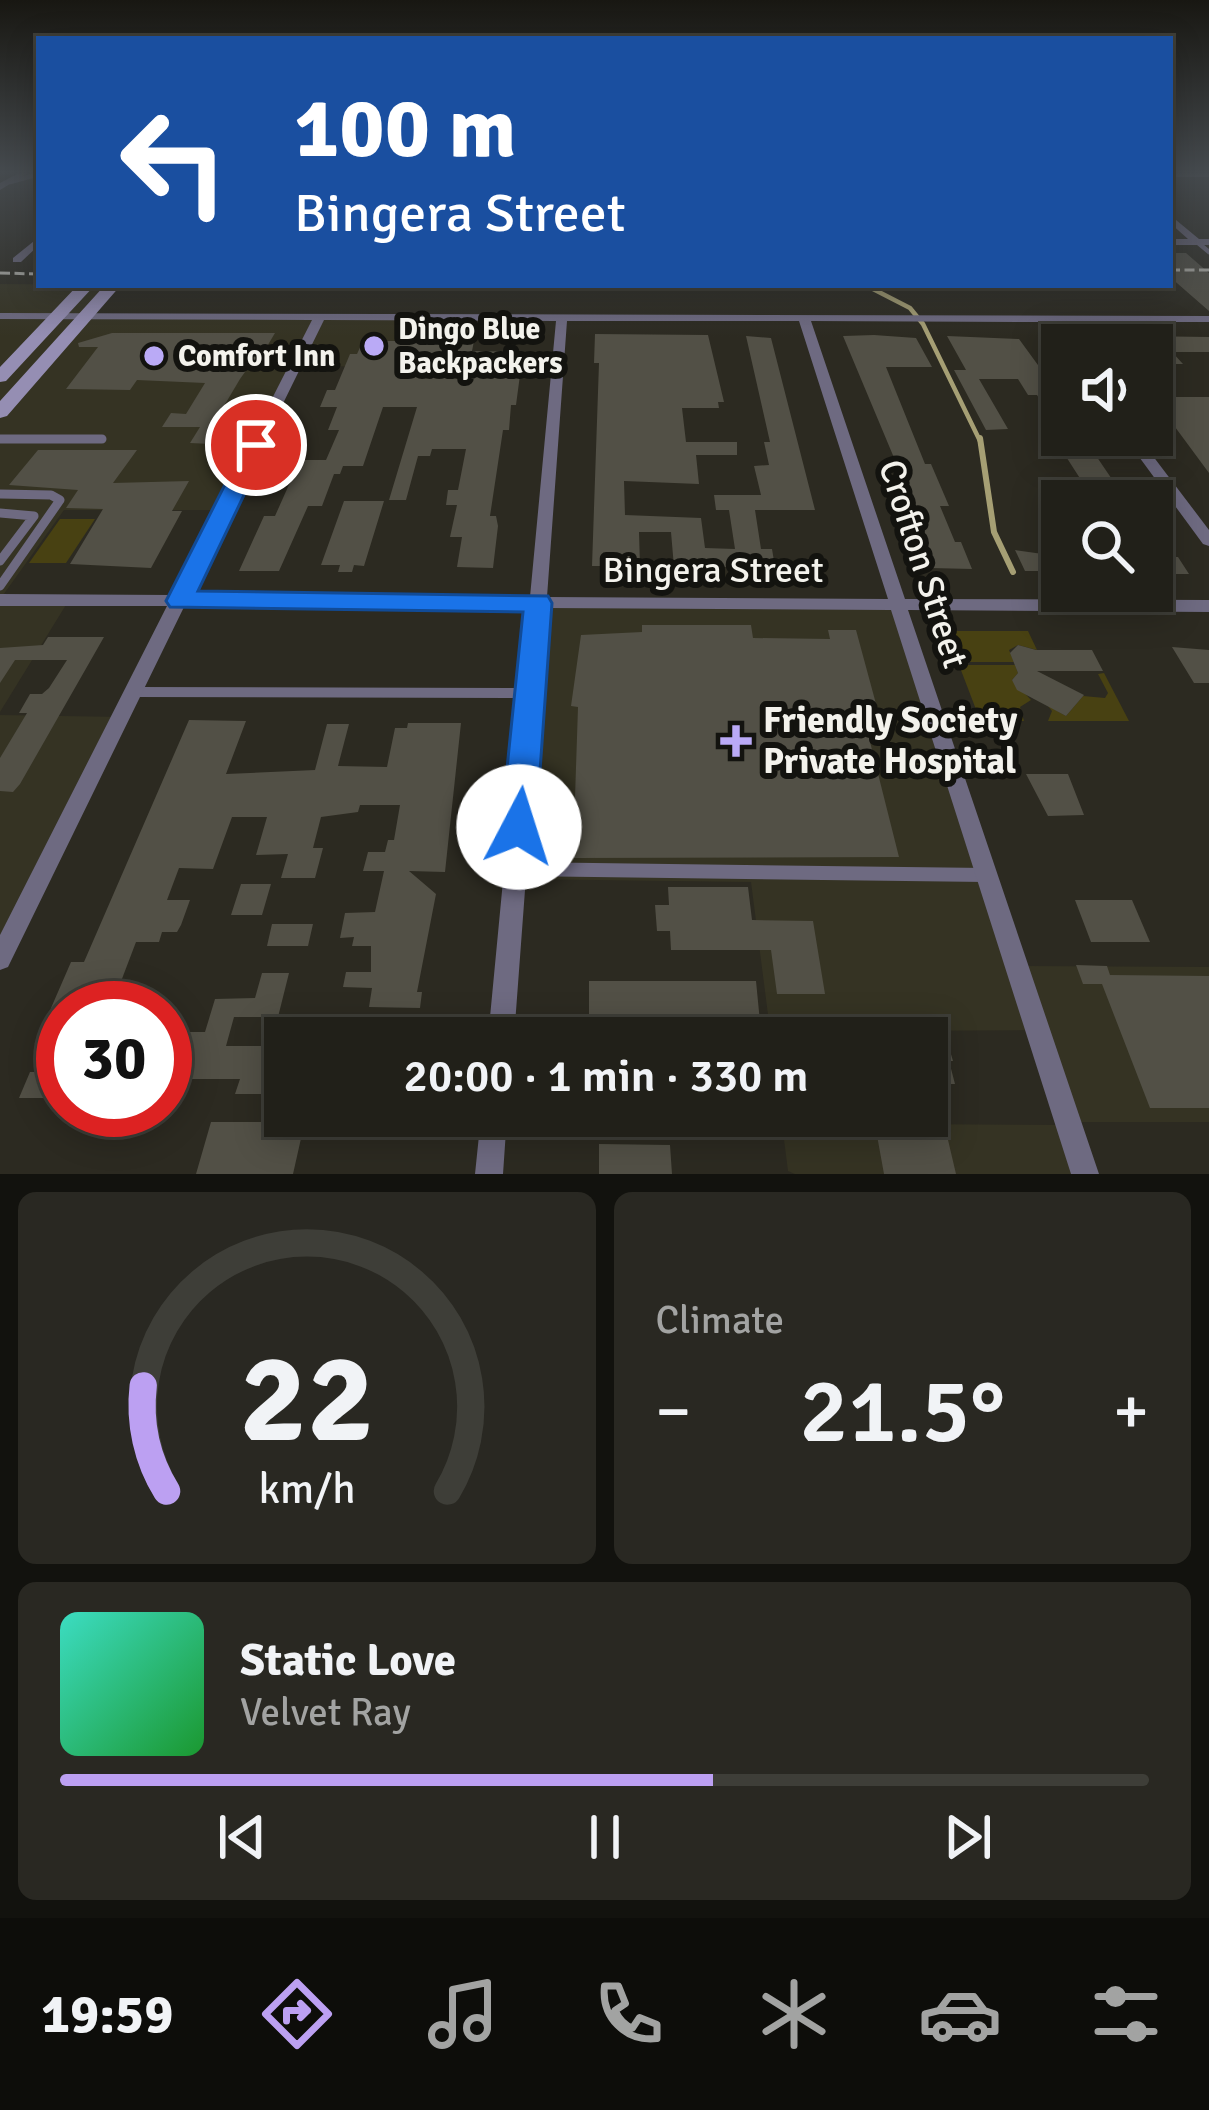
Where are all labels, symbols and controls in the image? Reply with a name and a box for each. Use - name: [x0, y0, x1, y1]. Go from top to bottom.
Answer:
- text: 100 m: [294, 77, 516, 181]
- icon: left: [96, 84, 252, 240]
- text: Bingera Street: [294, 180, 626, 247]
- place label: Dingo Blue Backpackers: [398, 311, 563, 382]
- map controls: [1041, 324, 1173, 612]
- button: sound: [1041, 324, 1173, 456]
- marker: Dingo Blue Backpackers: [361, 333, 387, 359]
- place label: Comfort Inn: [178, 338, 336, 375]
- marker: Comfort Inn: [141, 343, 167, 369]
- pin: [205, 394, 307, 496]
- icon: arrive: [223, 412, 289, 478]
- street label: Crofton Street: [868, 454, 978, 674]
- button: search: [1041, 480, 1173, 612]
- street label: Bingera Street: [602, 548, 824, 593]
- place label: Friendly Society Private Hospital: [763, 698, 1017, 784]
- marker: Friendly Society Private Hospital: [720, 725, 752, 757]
- position arrow: [456, 764, 582, 890]
- speed limit sign: 30: [36, 981, 192, 1137]
- text: 20:00 · 1 min · 330 m: [404, 1049, 808, 1104]
- text: Climate: [656, 1296, 784, 1344]
- text: 22: [239, 1323, 374, 1476]
- text: 21.5°: [800, 1356, 1005, 1467]
- text: −: [656, 1371, 691, 1452]
- text: +: [1113, 1371, 1149, 1452]
- text: km/h: [258, 1463, 355, 1516]
- text: Static Love: [240, 1633, 456, 1688]
- text: Velvet Ray: [240, 1688, 411, 1736]
- icon: previous: [209, 1804, 275, 1870]
- icon: pause: [572, 1804, 638, 1870]
- icon: next: [935, 1804, 1001, 1870]
- icon: directions: [255, 1972, 339, 2056]
- icon: music: [421, 1972, 505, 2056]
- icon: phone: [587, 1972, 671, 2056]
- icon: climate: [752, 1972, 836, 2056]
- icon: car: [918, 1972, 1002, 2056]
- icon: filters: [1084, 1972, 1168, 2056]
- text: 19:59: [41, 1981, 173, 2048]

